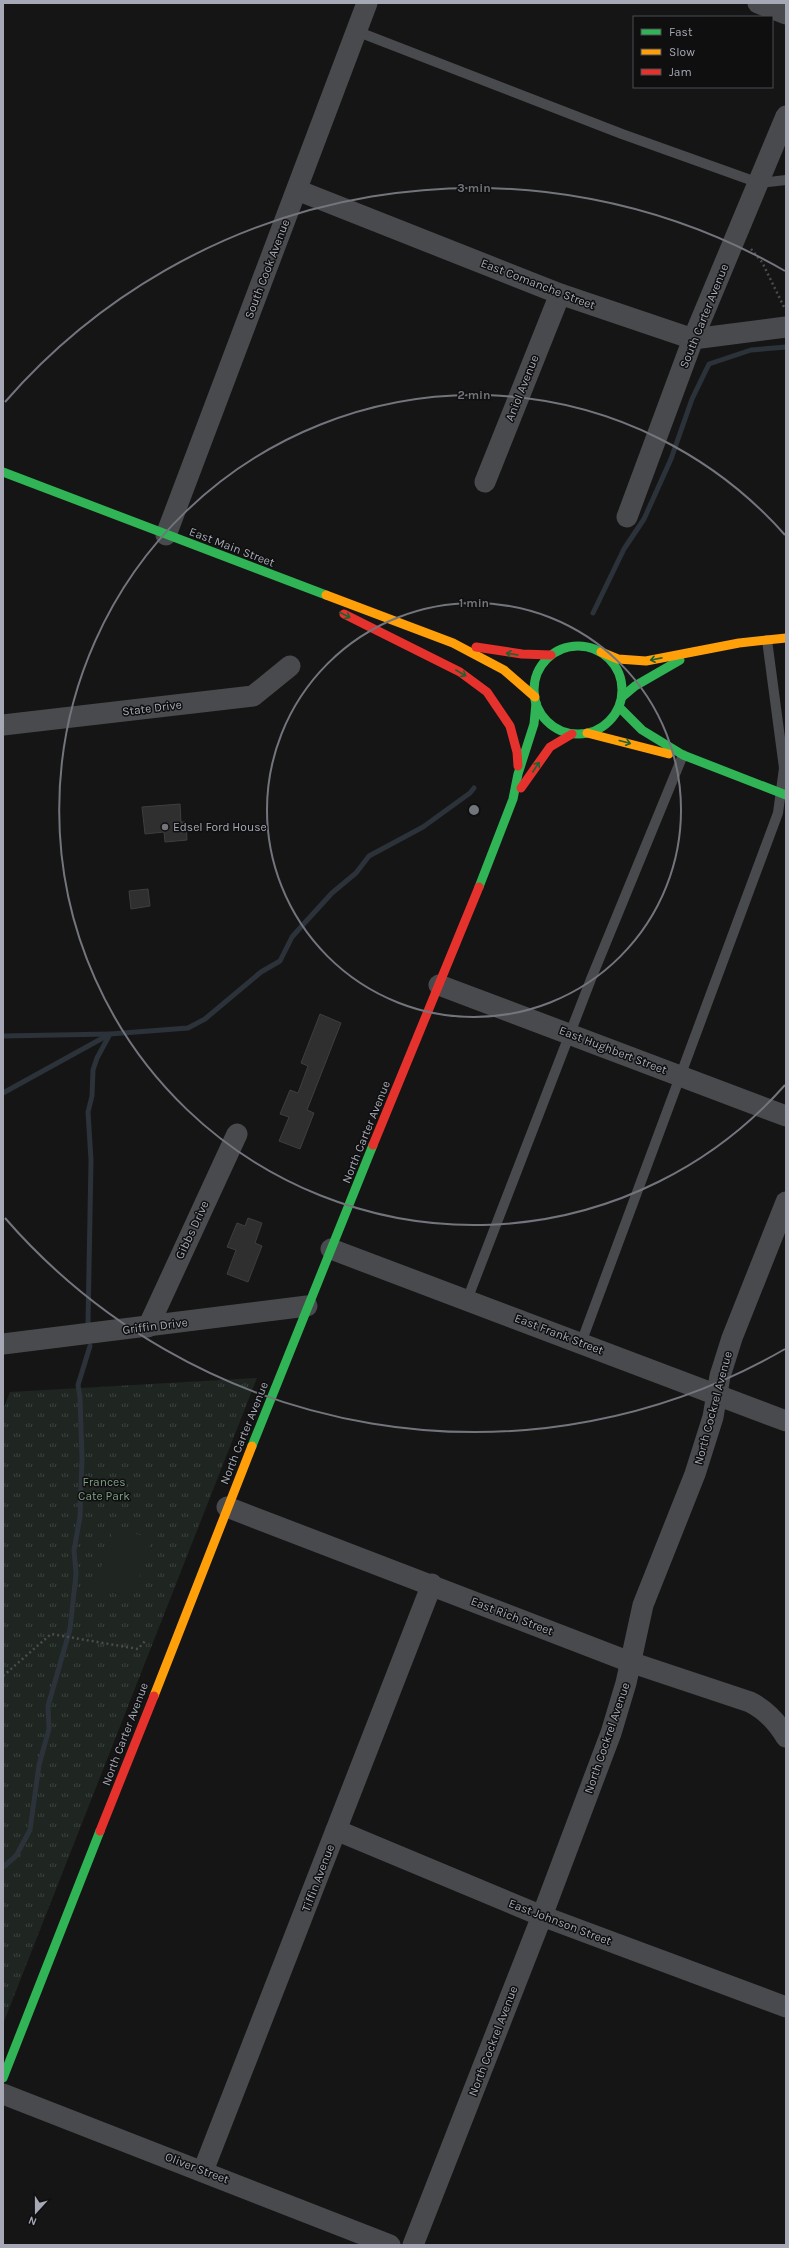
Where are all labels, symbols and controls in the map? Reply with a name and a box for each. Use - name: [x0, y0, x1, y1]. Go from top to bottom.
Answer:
- legend: [633, 16, 773, 88]
- text: Fast: [669, 25, 693, 39]
- text: Slow: [669, 45, 695, 59]
- text: Jam: [669, 65, 692, 79]
- text: 3 min: [457, 181, 491, 195]
- street label: South Cook Avenue: [242, 217, 292, 321]
- street label: East Comanche Street: [479, 256, 598, 312]
- street label: South Carter Avenue: [677, 262, 731, 370]
- street label: Aniol Avenue: [502, 353, 542, 423]
- text: 2 min: [457, 388, 491, 402]
- street label: East Main Street: [187, 524, 277, 570]
- text: 1 min: [459, 596, 489, 610]
- one-way arrow: [339, 612, 351, 619]
- one-way arrow: [506, 650, 519, 658]
- one-way arrow: [649, 655, 662, 663]
- one-way arrow: [455, 670, 467, 678]
- street label: State Drive: [121, 697, 183, 719]
- one-way arrow: [618, 739, 631, 746]
- one-way arrow: [532, 761, 540, 773]
- centre of rings: [467, 803, 481, 817]
- place label: Edsel Ford House: [173, 820, 267, 834]
- marker: Edsel Ford House: [160, 822, 170, 832]
- street label: East Hughbert Street: [557, 1023, 669, 1077]
- street label: North Carter Avenue: [339, 1079, 393, 1185]
- street label: Gibbs Drive: [172, 1199, 212, 1261]
- street label: East Frank Street: [513, 1311, 606, 1358]
- street label: Griffin Drive: [122, 1315, 188, 1337]
- street label: North Cockrel Avenue: [691, 1350, 735, 1466]
- street label: North Carter Avenue: [217, 1380, 271, 1486]
- park label: Frances Cate Park: [78, 1475, 130, 1503]
- street label: East Rich Street: [469, 1594, 556, 1638]
- street label: North Carter Avenue: [99, 1680, 151, 1788]
- street label: North Cockrel Avenue: [581, 1681, 633, 1795]
- street label: Tiffin Avenue: [299, 1842, 337, 1914]
- street label: East Johnson Street: [507, 1896, 614, 1948]
- street label: North Cockrel Avenue: [466, 1984, 520, 2098]
- street label: Oliver Street: [163, 2149, 231, 2187]
- north arrow: [16, 2192, 56, 2232]
- text: N: [27, 2213, 39, 2228]

